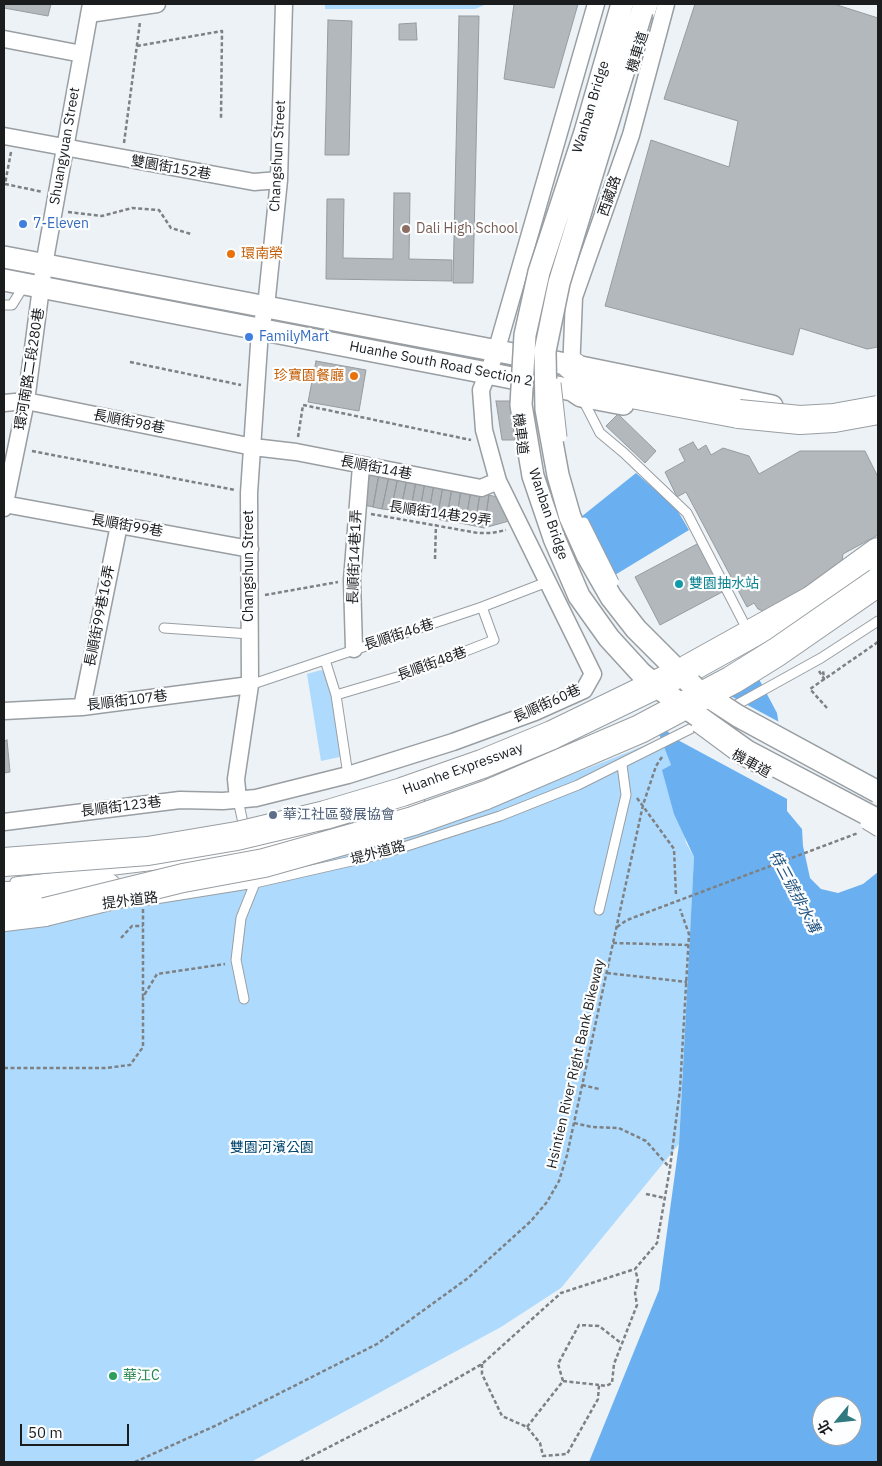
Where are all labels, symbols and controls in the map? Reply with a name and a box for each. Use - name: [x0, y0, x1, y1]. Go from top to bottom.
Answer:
- street label: 機車道: [624, 29, 652, 75]
- street label: Wanban Bridge: [569, 59, 613, 155]
- street label: Shuangyuan Street: [46, 86, 84, 206]
- street label: Changshun Street: [267, 100, 289, 212]
- street label: 雙園街152巷: [130, 153, 212, 183]
- street label: 西藏路: [595, 173, 625, 219]
- place label: 7-Eleven: [33, 216, 89, 232]
- marker: 7-Eleven: [17, 218, 29, 230]
- place label: Dali High School: [416, 221, 518, 237]
- marker: Dali High School: [400, 223, 412, 235]
- place label: 環南榮: [241, 246, 283, 262]
- marker: 環南榮: [225, 248, 237, 260]
- street label: 環河南路二段280巷: [12, 307, 48, 431]
- place label: FamilyMart: [259, 329, 329, 345]
- marker: FamilyMart: [243, 331, 255, 343]
- street label: Huanhe South Road Section 2: [348, 338, 534, 390]
- place label: 珍寶園餐廳: [274, 368, 344, 384]
- marker: 珍寶園餐廳: [348, 370, 360, 382]
- street label: 長順街98巷: [92, 407, 166, 437]
- street label: 機車道: [509, 412, 531, 456]
- street label: 長順街14巷: [339, 453, 413, 483]
- street label: Wanban Bridge: [525, 466, 571, 562]
- street label: 長順街14巷29弄: [388, 498, 492, 530]
- street label: 長順街14巷1弄: [345, 509, 365, 605]
- street label: Changshun Street: [241, 510, 257, 622]
- street label: 長順街99巷: [90, 511, 164, 541]
- street label: 長順街99巷16弄: [82, 564, 118, 668]
- place label: 雙園抽水站: [689, 576, 759, 592]
- marker: 雙園抽水站: [673, 578, 685, 590]
- street label: 長順街46巷: [362, 616, 436, 654]
- street label: 長順街48巷: [395, 644, 469, 684]
- street label: 長順街60巷: [510, 682, 584, 726]
- street label: 長順街107巷: [86, 688, 168, 714]
- street label: Huanhe Expressway: [401, 739, 525, 799]
- street label: 機車道: [729, 746, 773, 782]
- street label: 長順街123巷: [80, 794, 162, 820]
- place label: 華江社區發展協會: [283, 807, 395, 823]
- marker: 華江社區發展協會: [267, 809, 279, 821]
- street label: 堤外道路: [349, 838, 407, 868]
- water label: 特三號排水溝: [765, 848, 823, 936]
- street label: 提外道路: [101, 889, 159, 913]
- street label: Hsintien River Right Bank Bikeway: [544, 958, 608, 1170]
- park label: 雙園河濱公園: [230, 1140, 314, 1156]
- place label: 華江C: [123, 1368, 160, 1384]
- marker: 華江C: [107, 1370, 119, 1382]
- north arrow: [812, 1396, 862, 1446]
- scale bar: [22, 1414, 131, 1446]
- text: 北: [813, 1417, 836, 1438]
- text: 50 m: [28, 1423, 63, 1442]

